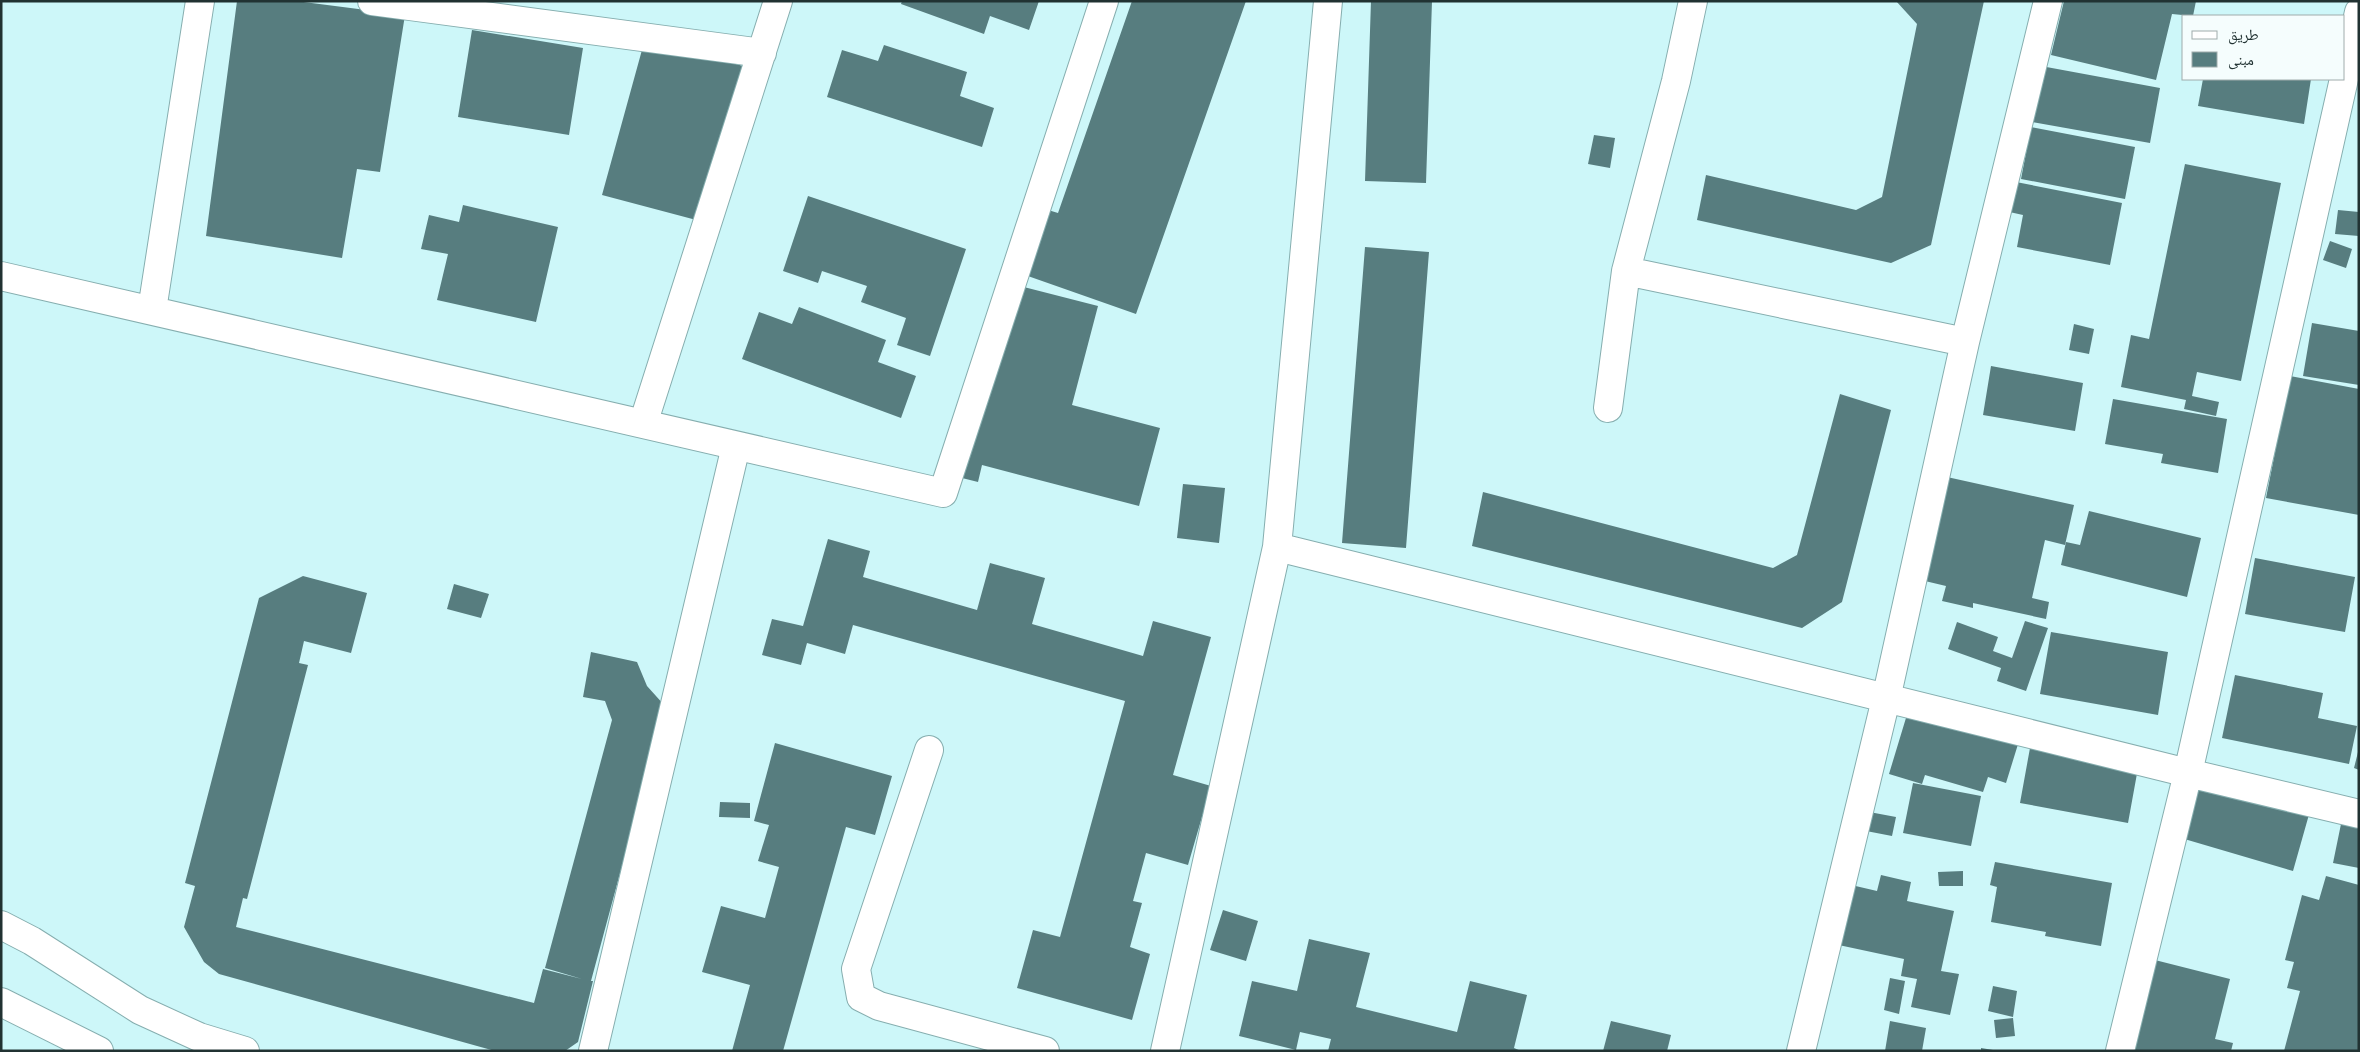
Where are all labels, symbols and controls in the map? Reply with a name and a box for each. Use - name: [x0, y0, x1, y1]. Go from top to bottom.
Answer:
- legend: [2182, 15, 2345, 80]
- text: طريق: [2228, 26, 2259, 45]
- text: مبنى: [2228, 51, 2254, 70]

